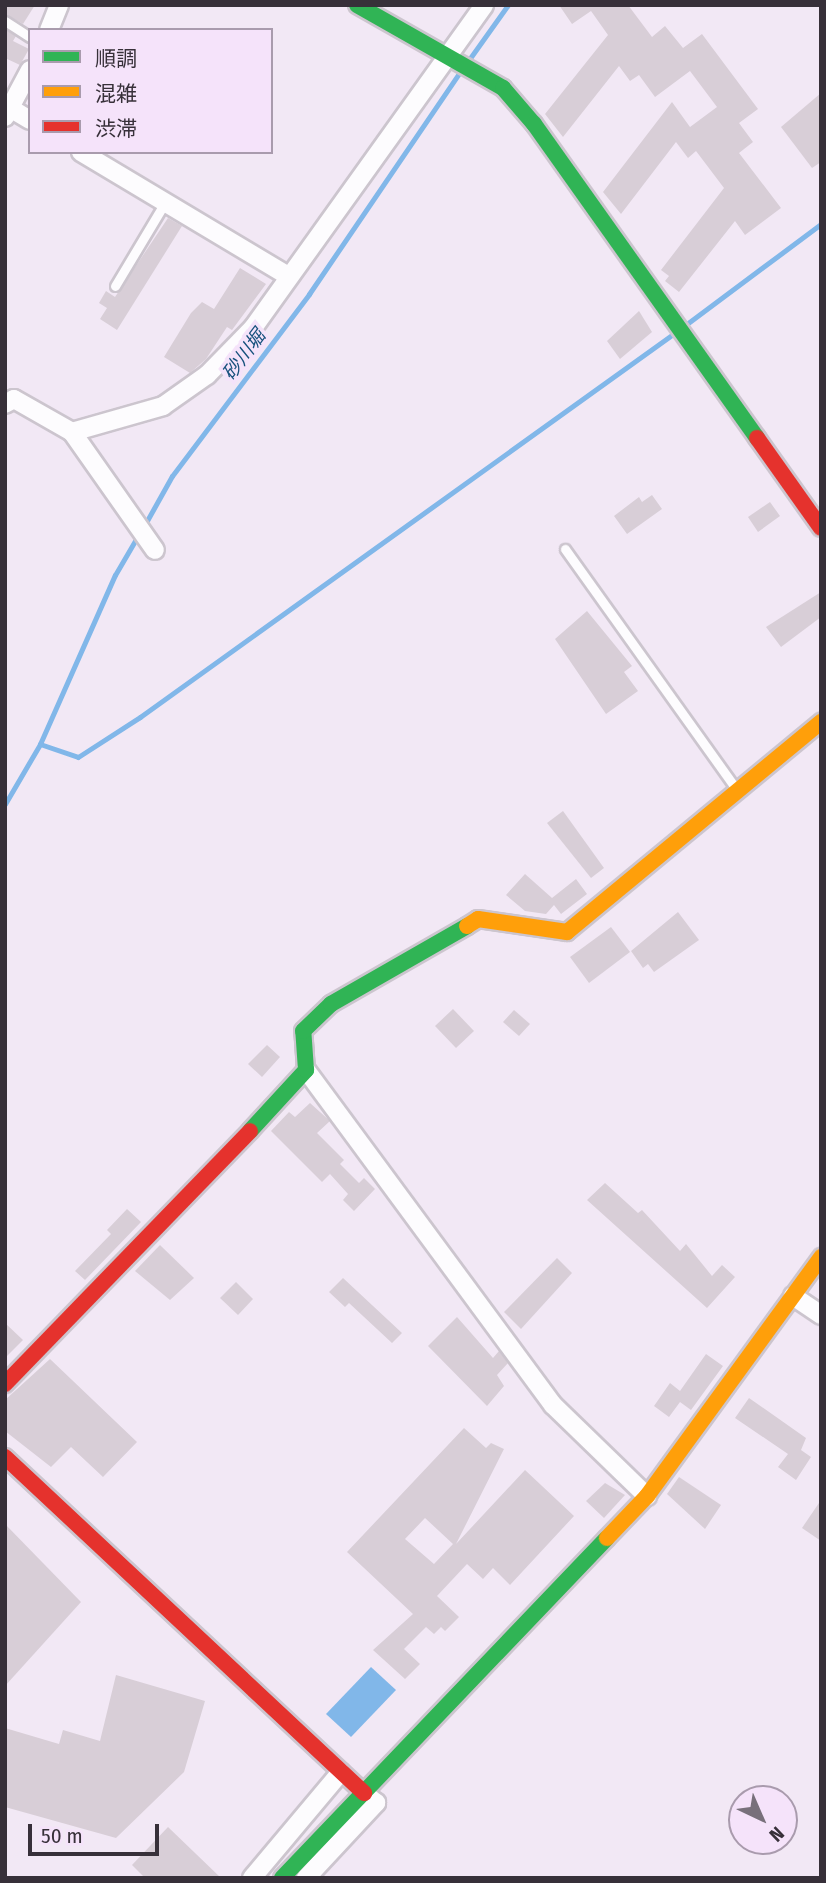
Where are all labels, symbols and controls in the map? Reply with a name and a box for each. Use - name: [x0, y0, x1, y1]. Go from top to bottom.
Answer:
- legend: [28, 28, 273, 154]
- text: 順調: [95, 46, 137, 72]
- text: 混雑: [95, 81, 137, 107]
- text: 渋滞: [95, 116, 137, 142]
- water label: 砂川堀: [218, 325, 270, 385]
- north arrow: [728, 1785, 798, 1855]
- scale bar: [32, 1810, 163, 1854]
- text: N: [764, 1822, 789, 1846]
- text: 50 m: [41, 1823, 83, 1849]

